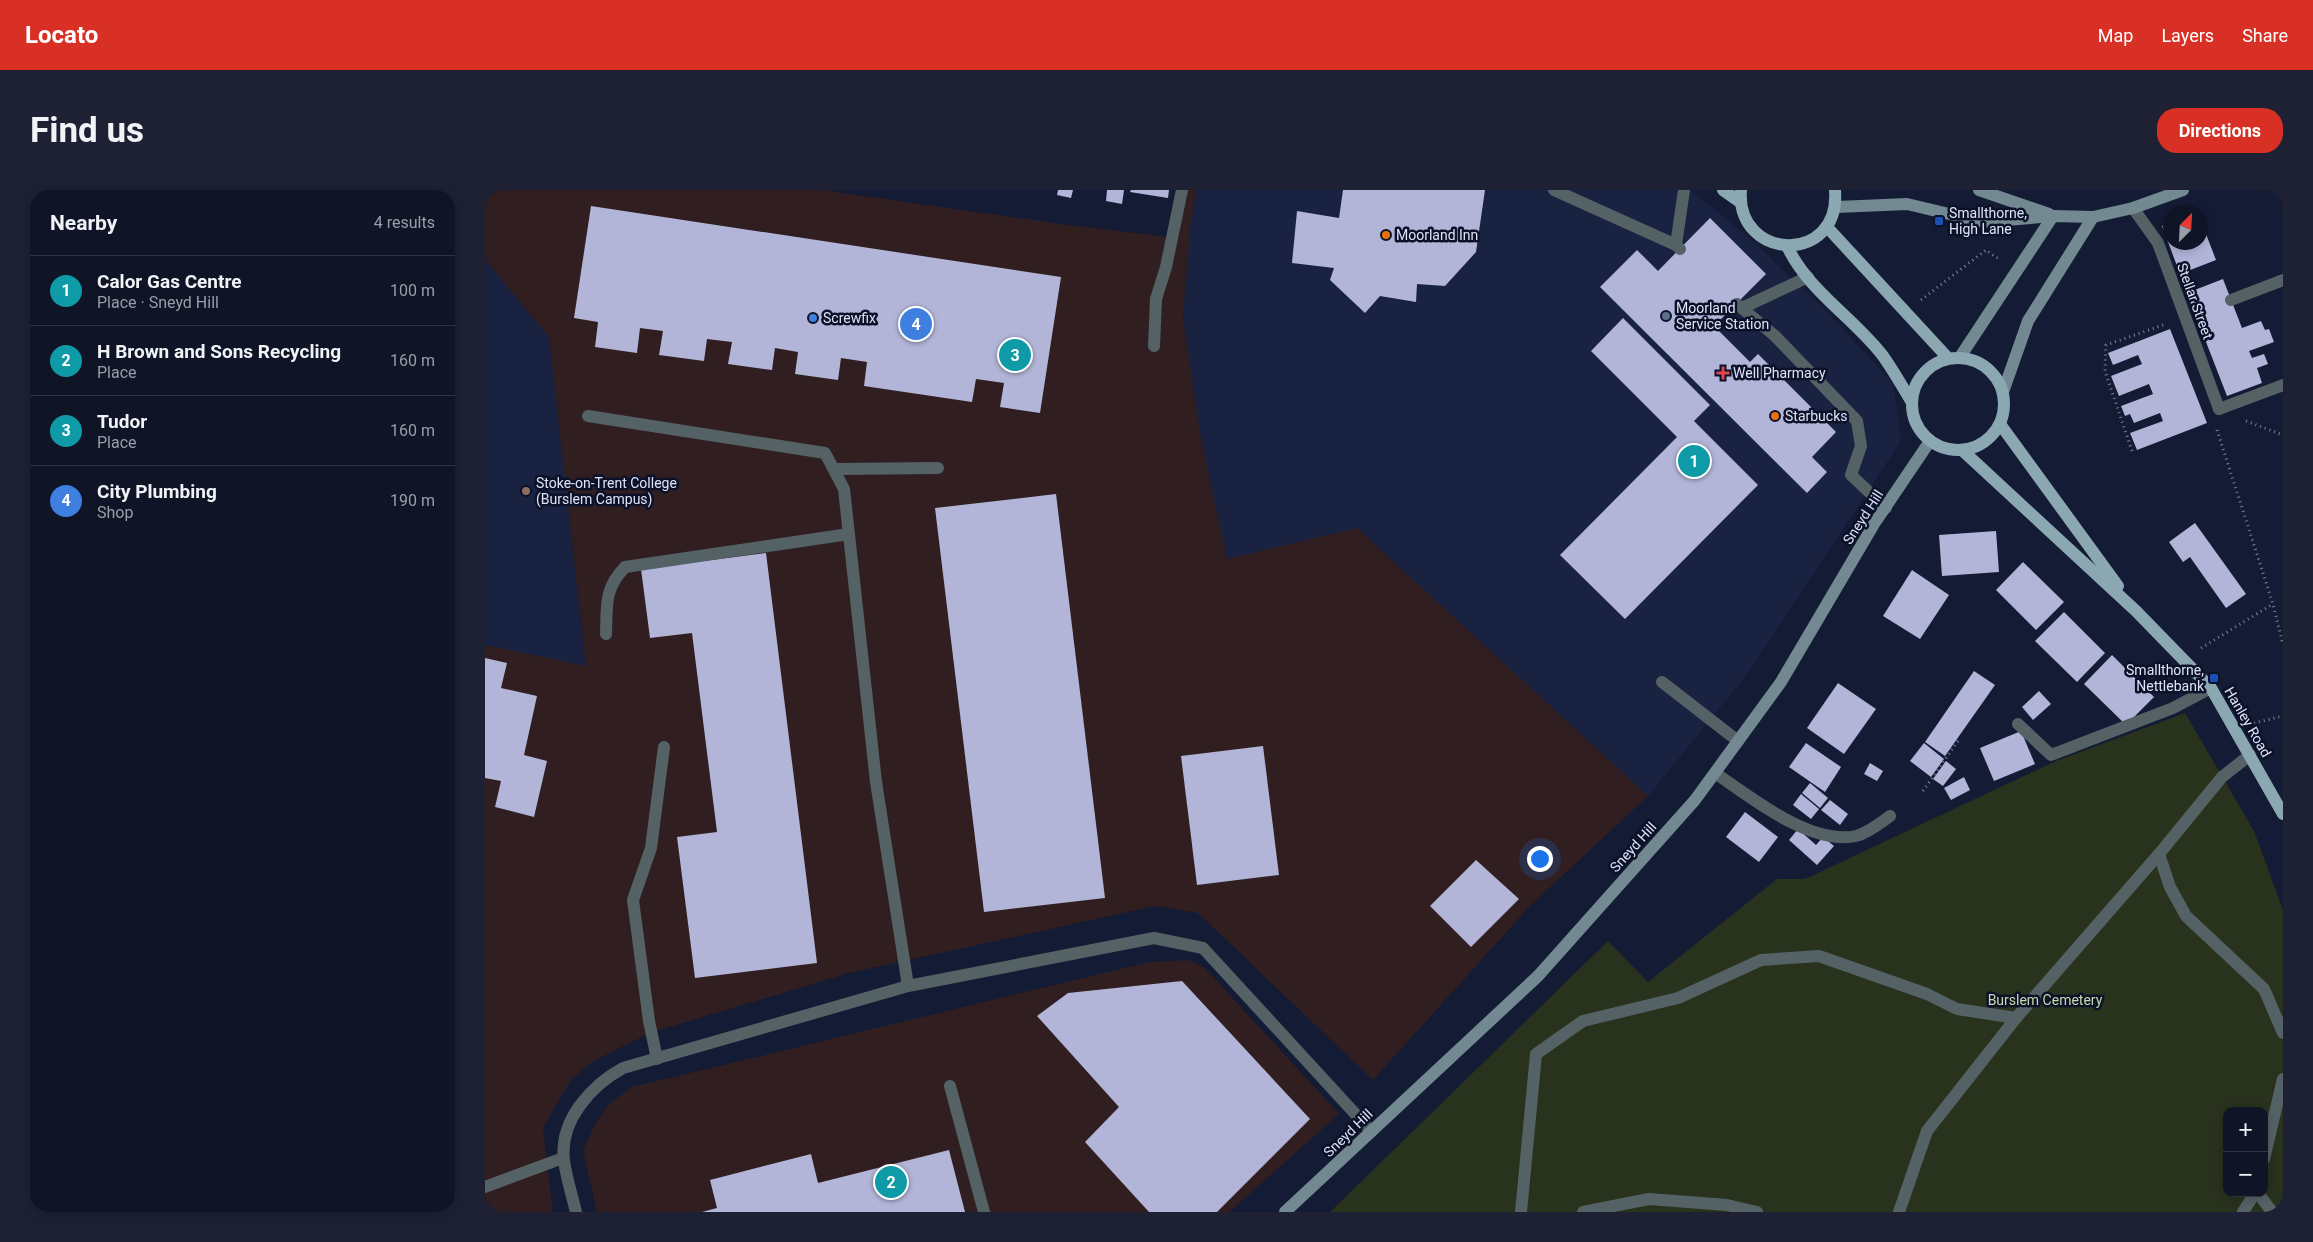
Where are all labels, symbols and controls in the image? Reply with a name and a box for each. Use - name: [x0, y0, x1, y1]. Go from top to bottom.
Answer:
- text: Locato: [25, 21, 98, 49]
- text: Map: [2098, 25, 2133, 46]
- text: Layers: [2161, 25, 2214, 46]
- text: Share: [2242, 25, 2288, 46]
- button: Directions: [2157, 108, 2283, 153]
- text: Find us: [30, 110, 144, 151]
- place label: Smallthorne, High Lane: [1949, 205, 2027, 237]
- north arrow: [2163, 205, 2208, 250]
- text: Nearby: [50, 211, 117, 235]
- text: 4 results: [374, 213, 435, 232]
- marker: Smallthorne, High Lane: [1933, 215, 1945, 227]
- place label: Moorland Inn: [1396, 227, 1478, 243]
- marker: Moorland Inn: [1380, 229, 1392, 241]
- street label: Stellar Street: [2174, 261, 2216, 342]
- text: Calor Gas Centre: [97, 270, 241, 293]
- text: 1: [61, 281, 71, 300]
- text: 100 m: [390, 281, 435, 300]
- text: Place · Sneyd Hill: [97, 293, 219, 312]
- place label: Moorland Service Station: [1676, 300, 1769, 332]
- pin: 4: [900, 305, 932, 343]
- place label: Screwfix: [823, 310, 876, 326]
- marker: Moorland Service Station: [1660, 310, 1672, 322]
- marker: Screwfix: [807, 312, 819, 324]
- pin: 3: [999, 336, 1031, 374]
- text: H Brown and Sons Recycling: [97, 340, 341, 363]
- text: 2: [61, 351, 71, 370]
- text: 160 m: [390, 351, 435, 370]
- text: Place: [97, 363, 137, 382]
- place label: Well Pharmacy: [1733, 365, 1826, 381]
- marker: Well Pharmacy: [1717, 367, 1729, 379]
- place label: Starbucks: [1785, 408, 1847, 424]
- text: Tudor: [97, 410, 147, 433]
- marker: Starbucks: [1769, 410, 1781, 422]
- text: 3: [61, 421, 71, 440]
- text: 160 m: [390, 421, 435, 440]
- text: Place: [97, 433, 137, 452]
- pin: 1: [1678, 442, 1710, 480]
- place label: Stoke-on-Trent College (Burslem Campus): [536, 475, 677, 508]
- text: City Plumbing: [97, 480, 217, 503]
- marker: Stoke-on-Trent College (Burslem Campus): [520, 485, 532, 497]
- street label: Sneyd Hill: [1840, 487, 1886, 547]
- text: 4: [61, 491, 71, 510]
- text: 190 m: [390, 491, 435, 510]
- text: Shop: [97, 503, 133, 522]
- place label: Smallthorne, Nettlebank: [2126, 662, 2205, 694]
- marker: Smallthorne, Nettlebank: [2208, 672, 2220, 684]
- street label: Hanley Road: [2221, 684, 2275, 760]
- street label: Sneyd Hill: [1606, 819, 1660, 875]
- your location: [1527, 846, 1553, 872]
- park label: Burslem Cemetery: [1988, 992, 2103, 1008]
- street label: Sneyd Hill: [1320, 1106, 1376, 1160]
- map controls: [2223, 1107, 2268, 1197]
- button: +: [2223, 1107, 2268, 1152]
- button: −: [2223, 1152, 2268, 1197]
- pin: 2: [875, 1163, 907, 1201]

